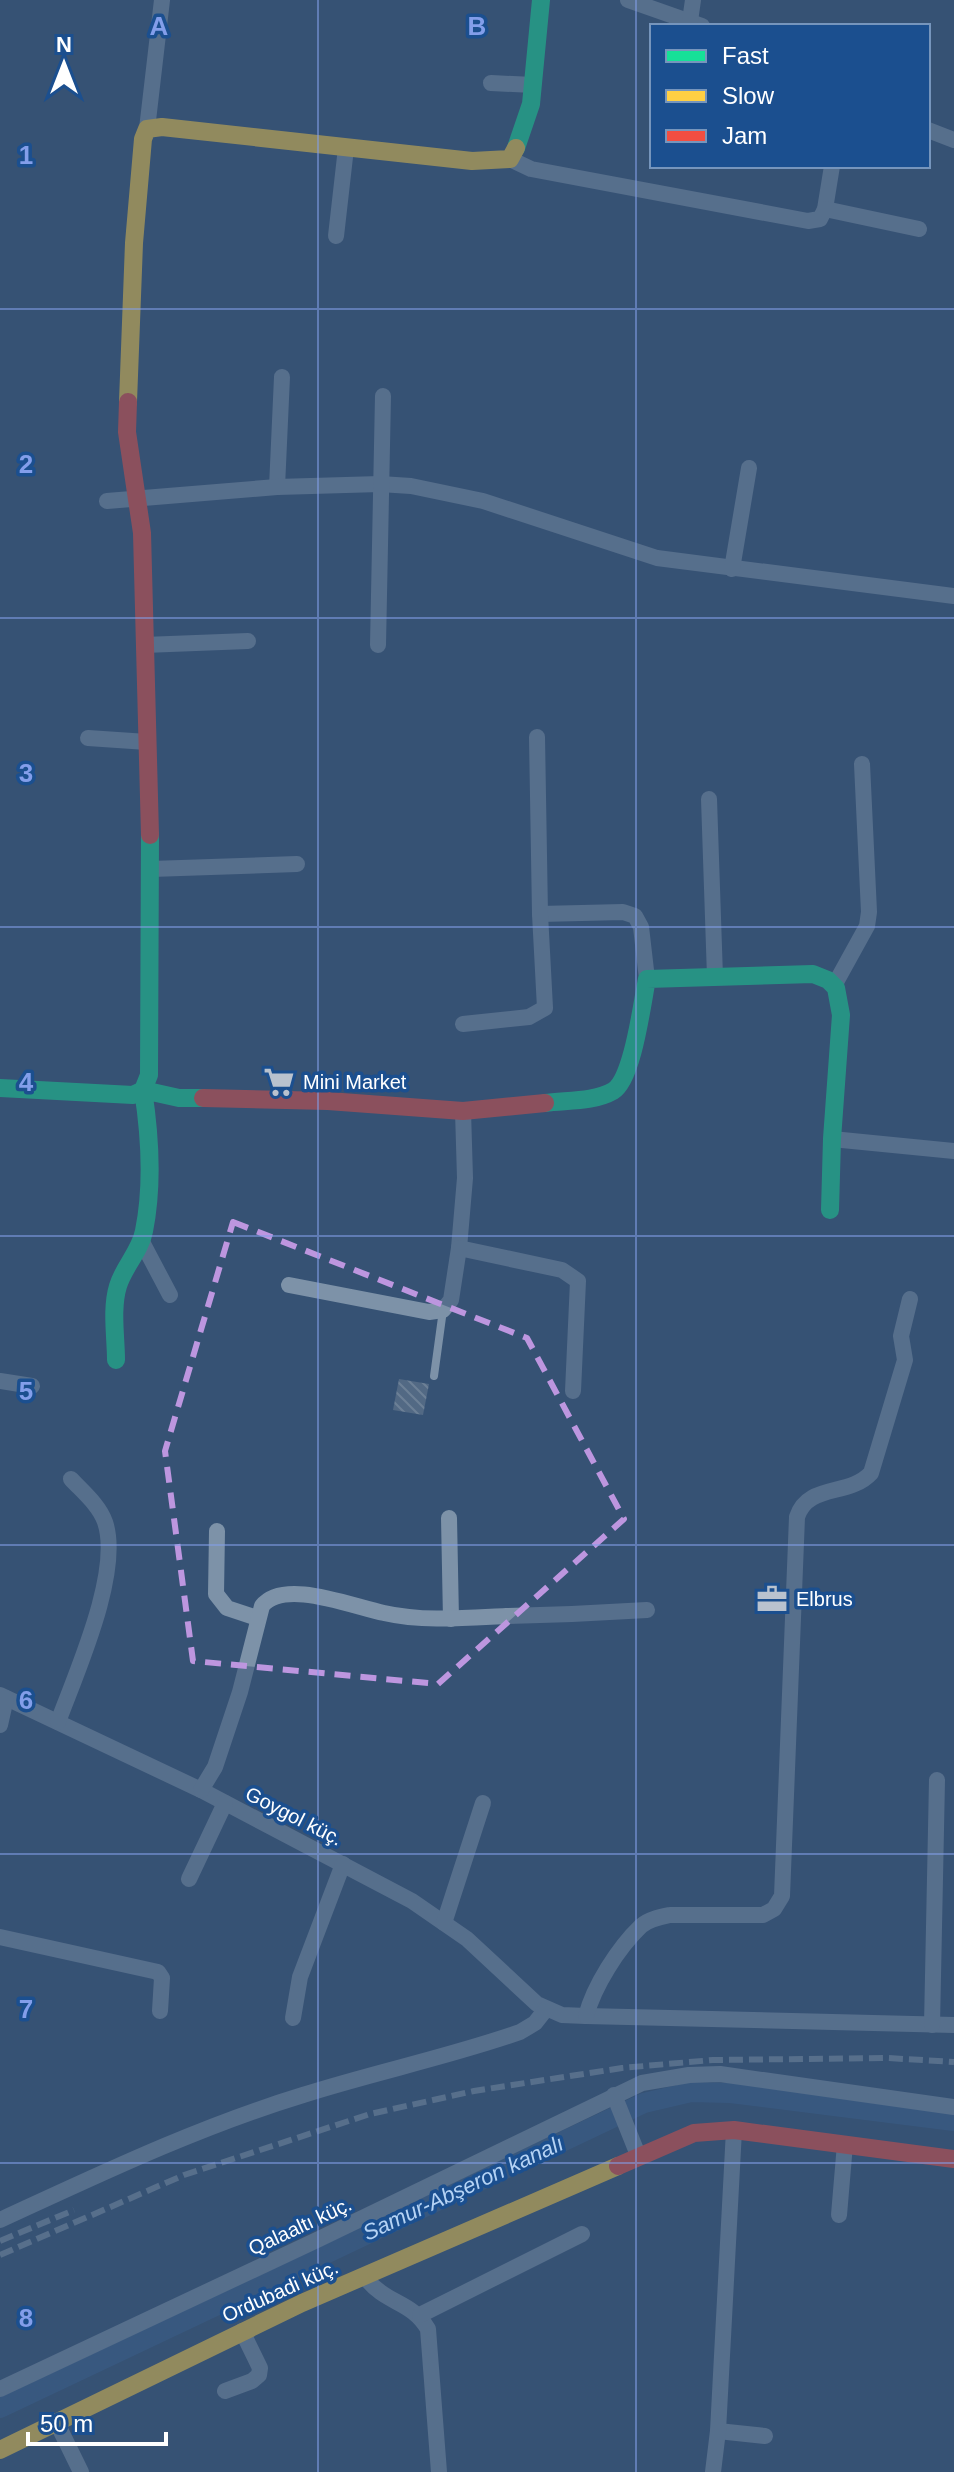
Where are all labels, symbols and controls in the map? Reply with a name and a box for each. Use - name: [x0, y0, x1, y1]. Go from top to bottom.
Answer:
- text: A: [150, 11, 169, 41]
- text: B: [468, 11, 486, 41]
- north arrow: [24, 24, 104, 104]
- legend: [650, 24, 930, 168]
- text: N: [56, 32, 72, 57]
- text: Fast: [722, 42, 769, 69]
- text: Slow: [722, 82, 775, 109]
- text: Jam: [722, 122, 767, 149]
- text: 1: [19, 140, 33, 170]
- text: 2: [19, 449, 33, 479]
- text: 3: [19, 758, 33, 788]
- supermarket icon: Mini Market: [262, 1065, 296, 1099]
- text: 4: [19, 1067, 34, 1097]
- place label: Mini Market: [303, 1071, 407, 1093]
- text: 5: [19, 1376, 33, 1406]
- office icon: Elbrus: [755, 1582, 789, 1616]
- place label: Elbrus: [796, 1588, 853, 1610]
- text: 6: [19, 1685, 33, 1715]
- street label: Goygol küç.: [242, 1782, 346, 1850]
- text: 7: [19, 1994, 33, 2024]
- water label: Samur-Abşeron kanalı: [359, 2131, 567, 2245]
- street label: Qalaaltı küç.: [245, 2193, 355, 2259]
- street label: Ordubadi küç.: [219, 2256, 341, 2326]
- text: 8: [19, 2303, 33, 2333]
- scale bar: [28, 2396, 166, 2446]
- text: 50 m: [40, 2410, 93, 2437]

